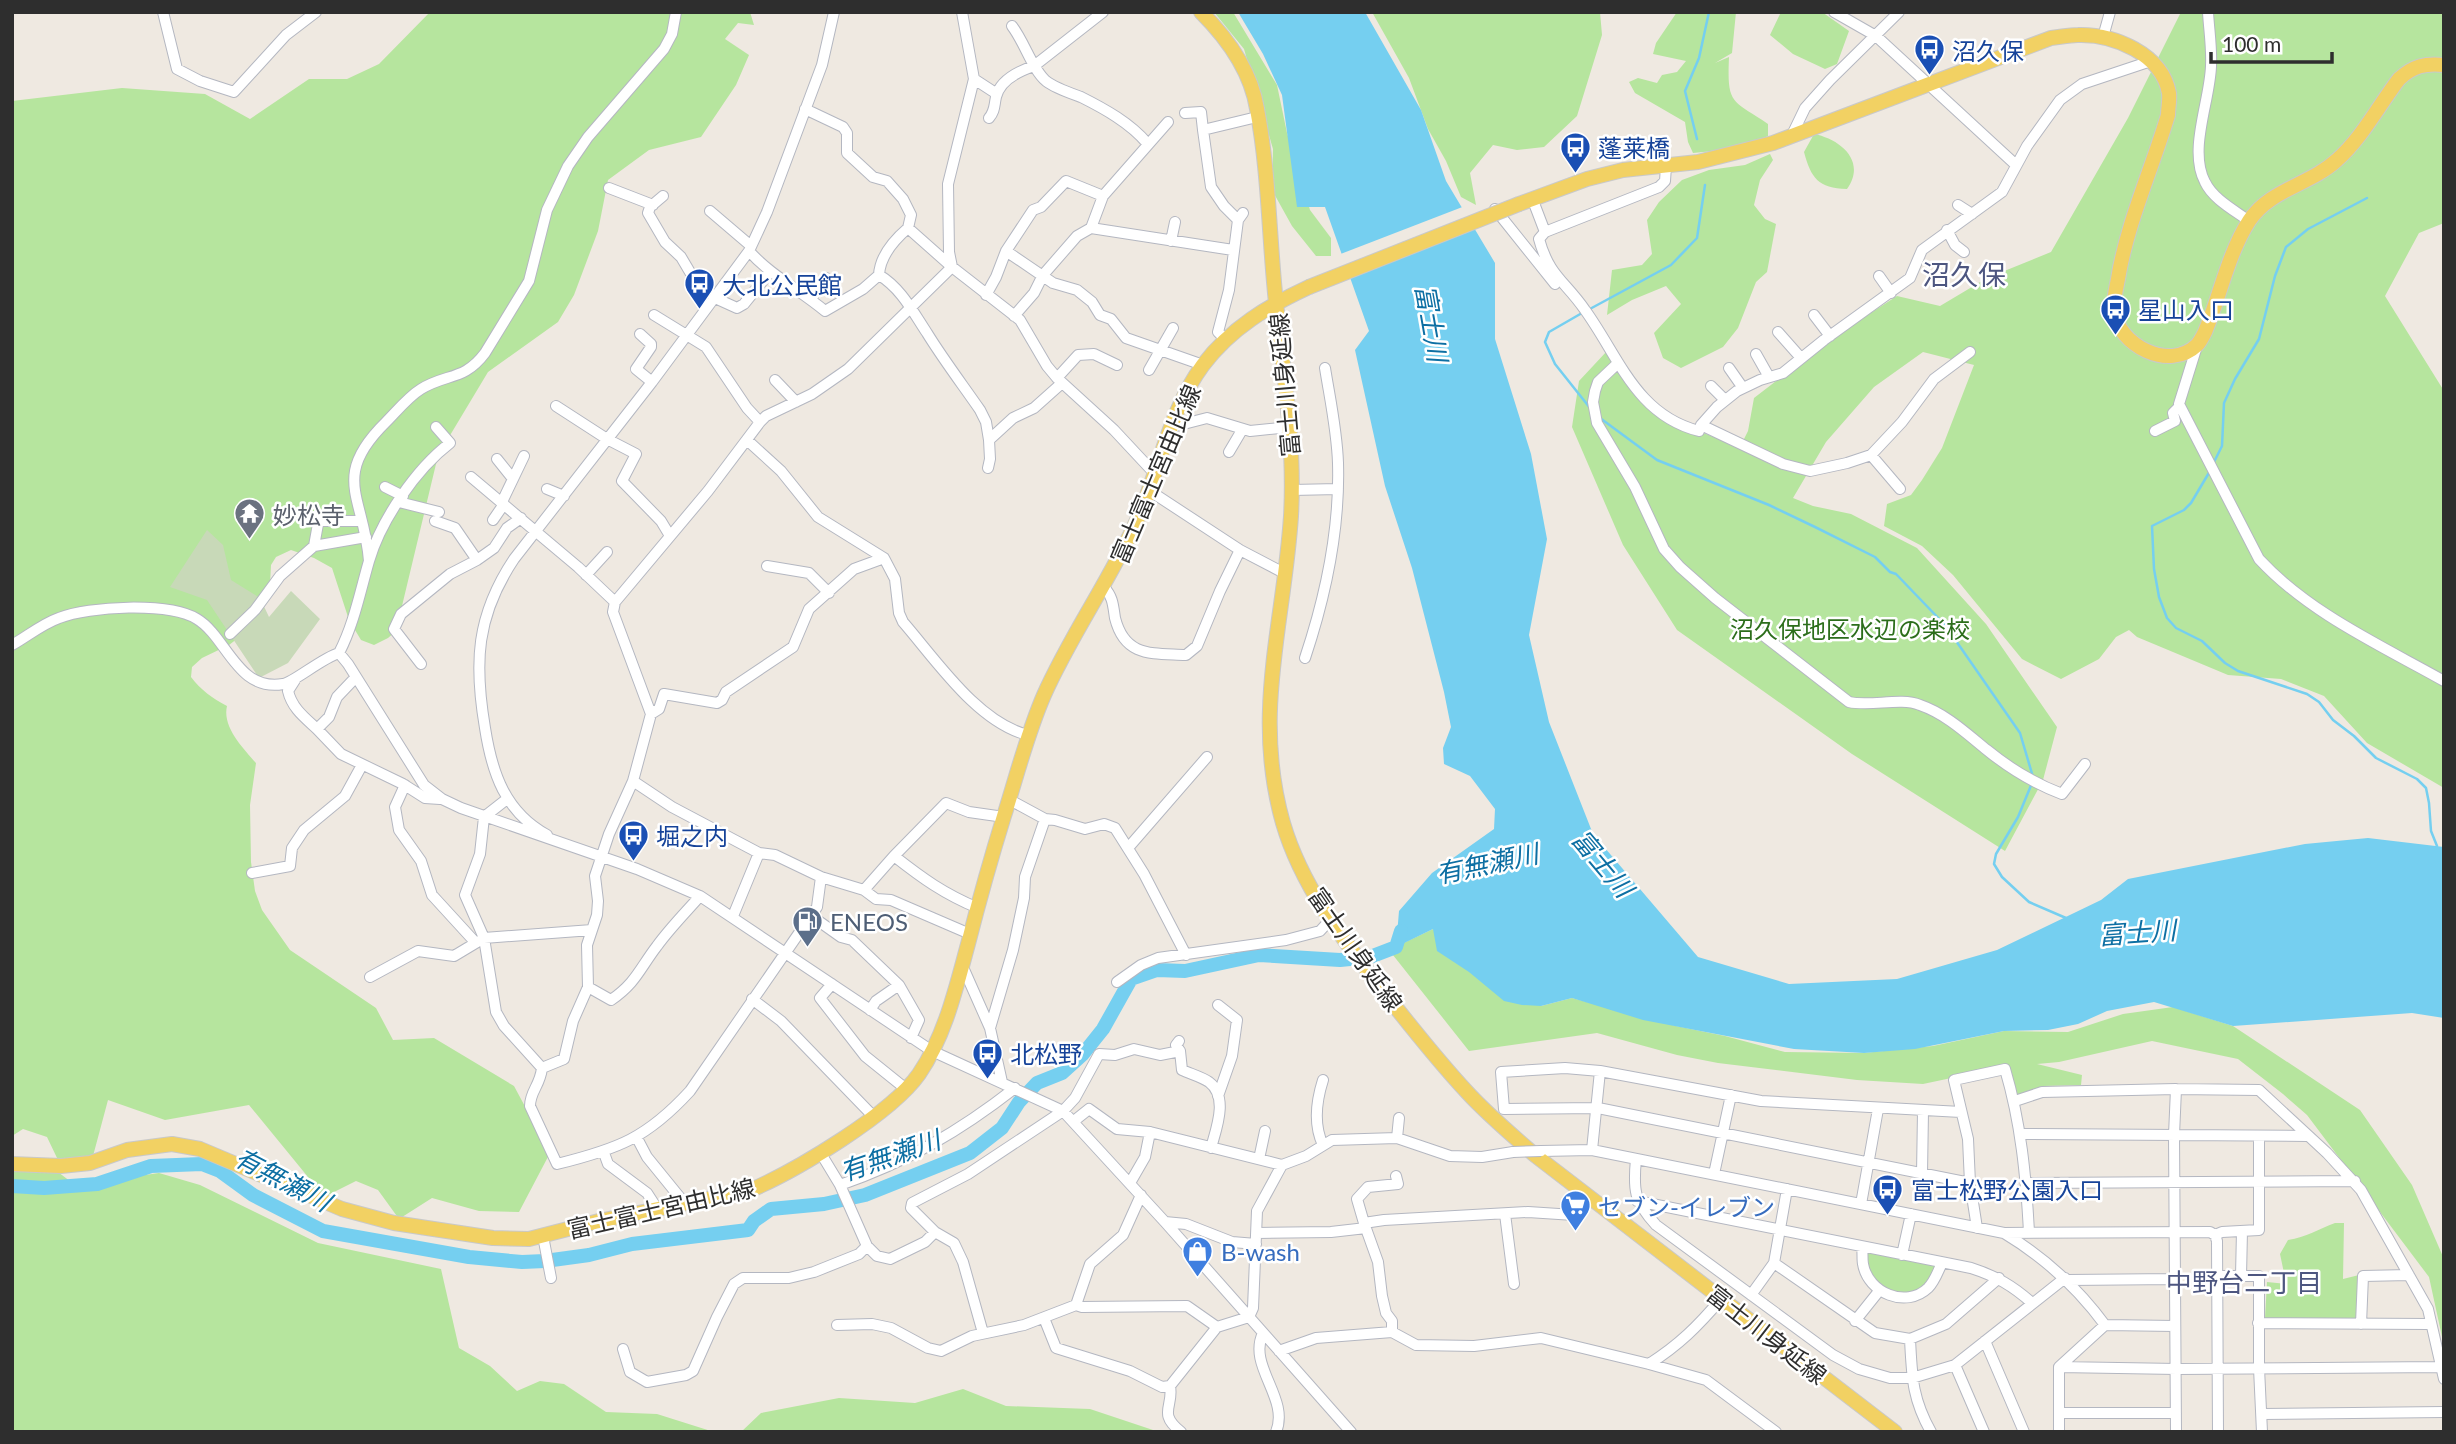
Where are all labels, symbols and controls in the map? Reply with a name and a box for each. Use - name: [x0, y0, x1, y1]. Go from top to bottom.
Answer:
- scale bar: [2211, 21, 2332, 65]
- text: 100 m: [2222, 31, 2281, 56]
- bus stop icon: 沼久保: [1912, 33, 1946, 77]
- place label: 沼久保: [1952, 36, 2024, 65]
- bus stop icon: 蓬莱橋: [1558, 130, 1592, 174]
- place label: 蓬莱橋: [1598, 133, 1670, 162]
- district label: 沼久保: [1922, 257, 2006, 291]
- bus stop icon: 大北公民館: [682, 267, 716, 311]
- place label: 大北公民館: [722, 270, 842, 299]
- water label: 富士川: [1409, 282, 1455, 367]
- bus stop icon: 星山入口: [2098, 292, 2132, 336]
- place label: 星山入口: [2138, 295, 2234, 324]
- street label: 富士川身延線: [1263, 312, 1305, 458]
- street label: 富士富士宮由比線: [1104, 380, 1206, 568]
- temple icon: 妙松寺: [233, 497, 267, 541]
- place label: 妙松寺: [273, 500, 345, 529]
- park label: 沼久保地区水辺の楽校: [1730, 614, 1970, 643]
- bus stop icon: 堀之内: [616, 818, 650, 862]
- place label: 堀之内: [656, 821, 728, 850]
- water label: 富士川: [1566, 823, 1642, 905]
- water label: 有無瀬川: [1433, 836, 1544, 889]
- street label: 富士川身延線: [1303, 882, 1409, 1016]
- fuel station icon: ENEOS: [790, 904, 824, 948]
- place label: ENEOS: [830, 907, 908, 936]
- water label: 富士川: [2097, 913, 2180, 951]
- bus stop icon: 北松野: [970, 1036, 1004, 1080]
- place label: 北松野: [1010, 1039, 1082, 1068]
- water label: 有無瀬川: [836, 1122, 947, 1187]
- water label: 有無瀬川: [230, 1140, 339, 1219]
- street label: 富士富士宮由比線: [564, 1172, 758, 1244]
- bus stop icon: 富士松野公園入口: [1871, 1172, 1905, 1216]
- place label: 富士松野公園入口: [1911, 1175, 2103, 1204]
- supermarket icon: セブン-イレブン: [1558, 1189, 1592, 1233]
- place label: セブン-イレブン: [1598, 1192, 1775, 1221]
- shop icon: B-wash: [1181, 1234, 1215, 1278]
- place label: B-wash: [1221, 1237, 1300, 1266]
- district label: 中野台二丁目: [2166, 1266, 2322, 1298]
- street label: 富士川身延線: [1701, 1278, 1833, 1390]

